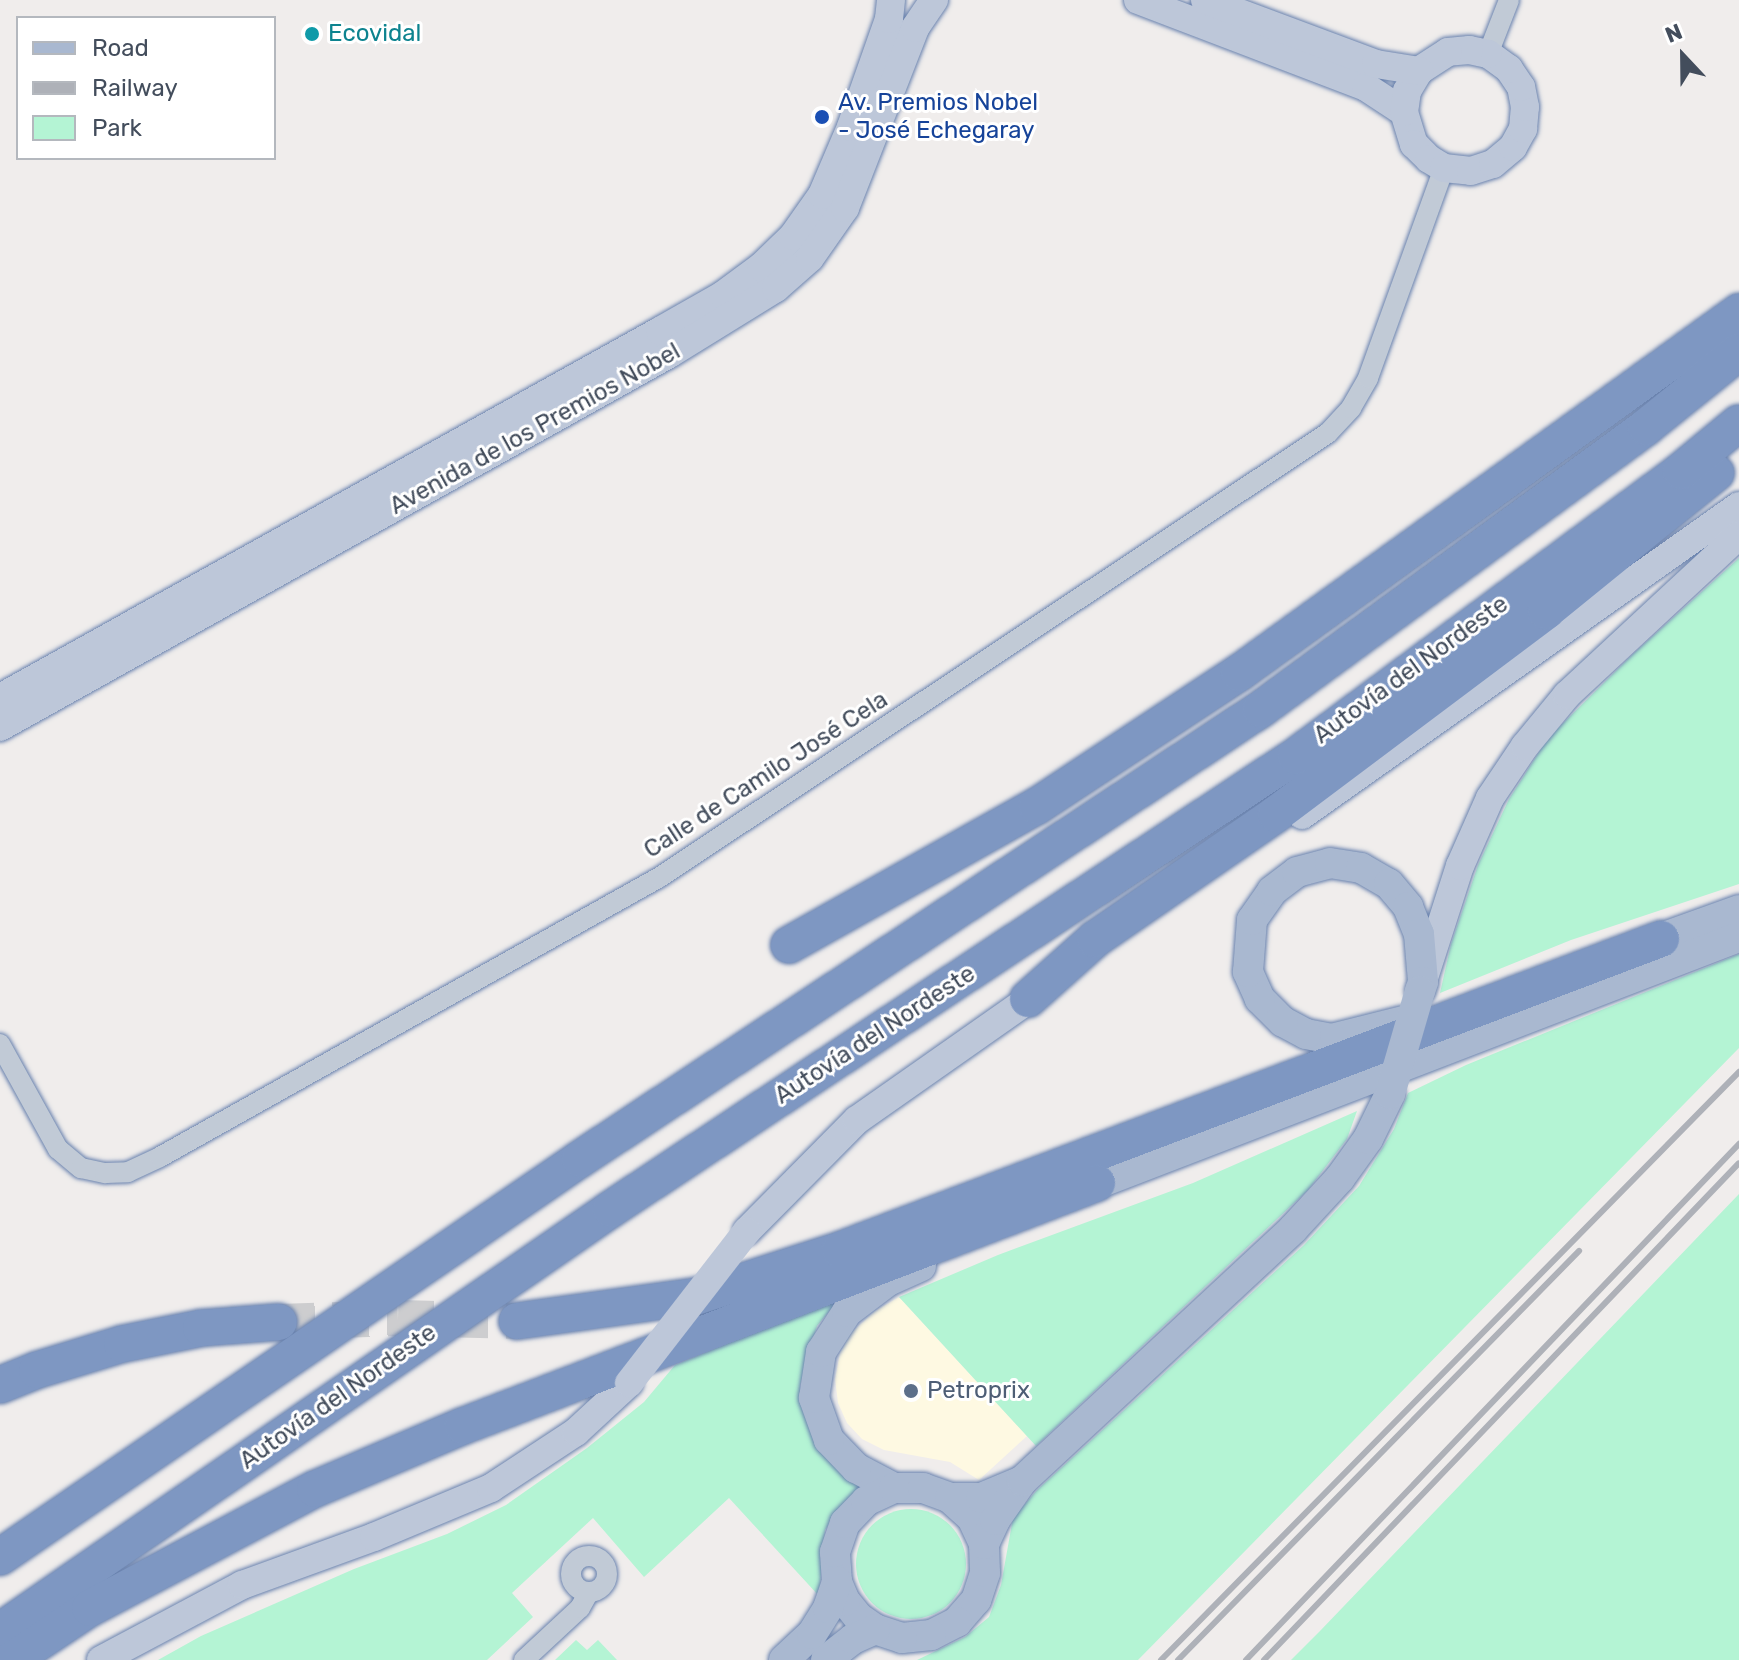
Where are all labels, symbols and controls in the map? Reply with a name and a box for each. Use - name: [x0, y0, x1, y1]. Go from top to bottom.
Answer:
- legend: [16, 16, 276, 160]
- north arrow: [1643, 16, 1723, 96]
- text: N: [1661, 18, 1686, 49]
- place label: Ecovidal: [328, 20, 421, 48]
- marker: Ecovidal: [303, 25, 321, 43]
- text: Road: [92, 34, 149, 62]
- text: Railway: [92, 74, 178, 102]
- place label: Av. Premios Nobel - José Echegaray: [838, 89, 1038, 145]
- marker: Av. Premios Nobel - José Echegaray: [813, 108, 831, 126]
- text: Park: [92, 114, 142, 142]
- street label: Avenida de los Premios Nobel: [385, 337, 685, 521]
- street label: Autovía del Nordeste: [1308, 590, 1514, 750]
- street label: Calle de Camilo José Cela: [639, 685, 893, 865]
- street label: Autovía del Nordeste: [770, 960, 980, 1110]
- street label: Autovía del Nordeste: [234, 1318, 442, 1476]
- place label: Petroprix: [927, 1377, 1030, 1405]
- marker: Petroprix: [902, 1382, 920, 1400]

